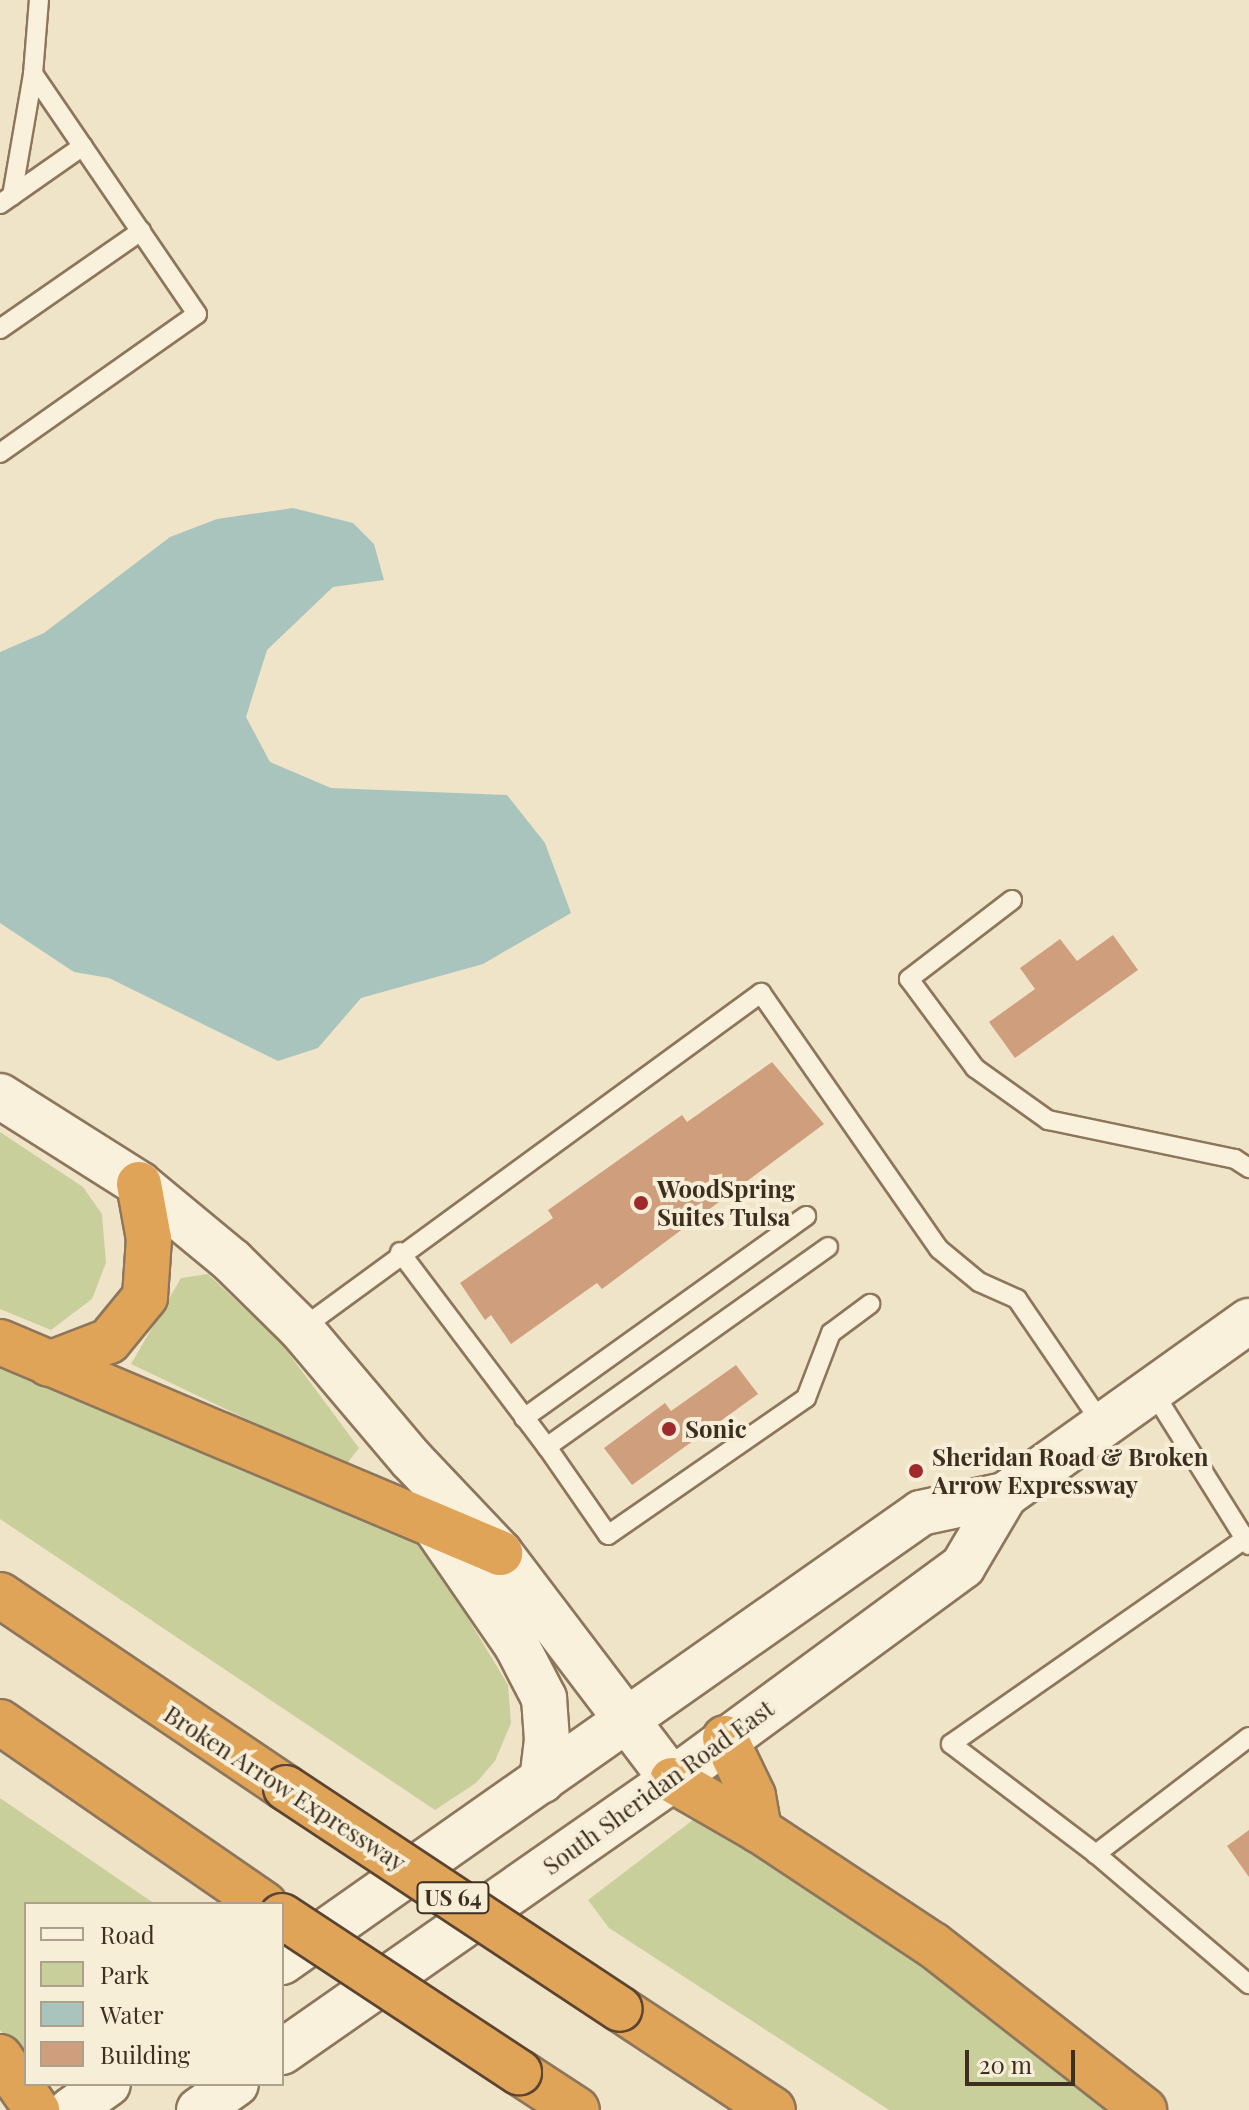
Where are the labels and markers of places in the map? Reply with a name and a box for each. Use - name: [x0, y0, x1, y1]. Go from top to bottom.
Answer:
- place label: WoodSpring Suites Tulsa: [657, 1175, 795, 1231]
- marker: WoodSpring Suites Tulsa: [632, 1194, 650, 1212]
- place label: Sonic: [685, 1415, 747, 1443]
- marker: Sonic: [660, 1420, 678, 1438]
- place label: Sheridan Road & Broken Arrow Expressway: [932, 1443, 1208, 1499]
- marker: Sheridan Road & Broken Arrow Expressway: [907, 1462, 925, 1480]

